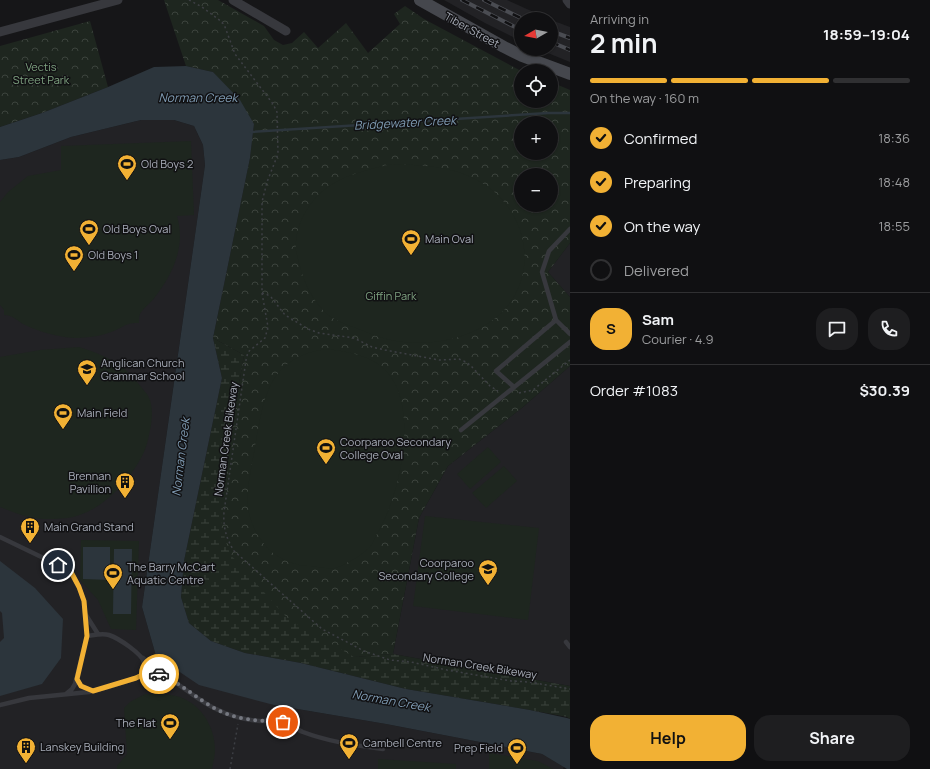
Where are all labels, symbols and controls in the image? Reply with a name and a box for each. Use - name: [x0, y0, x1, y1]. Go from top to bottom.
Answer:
- street label: Tiber Street: [442, 8, 502, 51]
- text: Arriving in: [590, 10, 649, 28]
- north arrow: [514, 12, 558, 56]
- map controls: [514, 12, 558, 212]
- text: 18:59–19:04: [823, 24, 910, 45]
- text: 2 min: [590, 25, 658, 61]
- park label: Vectis Street Park: [13, 59, 70, 87]
- button: locate: [514, 64, 558, 108]
- water label: Norman Creek: [159, 89, 239, 106]
- text: On the way · 160 m: [590, 89, 699, 107]
- water label: Bridgewater Creek: [354, 111, 458, 134]
- button: +: [514, 116, 558, 160]
- icon: check: [590, 127, 612, 149]
- text: Confirmed: [624, 128, 697, 149]
- text: 18:36: [878, 129, 910, 147]
- sports icon: Old Boys 2: [116, 153, 138, 181]
- place label: Old Boys 2: [141, 156, 193, 171]
- button: −: [514, 168, 558, 212]
- icon: check: [590, 171, 612, 193]
- text: Preparing: [624, 172, 691, 193]
- text: 18:48: [878, 173, 910, 191]
- icon: check: [590, 215, 612, 237]
- text: On the way: [624, 216, 700, 237]
- text: 18:55: [878, 217, 910, 235]
- sports icon: Old Boys Oval: [78, 218, 100, 246]
- place label: Old Boys Oval: [103, 221, 171, 236]
- sports icon: Main Oval: [400, 228, 422, 256]
- place label: Main Oval: [425, 231, 474, 246]
- sports icon: Old Boys 1: [63, 244, 85, 272]
- place label: Old Boys 1: [88, 247, 138, 262]
- text: Delivered: [624, 260, 689, 281]
- park label: Giffin Park: [366, 288, 417, 303]
- button: chat: [816, 308, 858, 350]
- button: phone: [868, 308, 910, 350]
- text: Sam: [642, 309, 674, 330]
- text: S: [606, 318, 616, 339]
- text: Courier · 4.9: [642, 330, 714, 348]
- place label: Anglican Church Grammar School: [101, 355, 185, 383]
- school or university icon: Anglican Church Grammar School: [76, 358, 98, 386]
- text: Order #1083: [590, 380, 678, 401]
- text: $30.39: [859, 380, 910, 401]
- street label: Norman Creek Bikeway: [210, 381, 241, 497]
- sports icon: Main Field: [52, 402, 74, 430]
- place label: Main Field: [77, 405, 127, 420]
- water label: Norman Creek: [167, 415, 194, 497]
- place label: Coorparoo Secondary College Oval: [340, 434, 451, 462]
- sports icon: Coorparoo Secondary College Oval: [315, 437, 337, 465]
- place label: Brennan Pavillion: [68, 468, 111, 496]
- building icon: Brennan Pavillion: [114, 471, 136, 499]
- building icon: Main Grand Stand: [19, 516, 41, 544]
- place label: Main Grand Stand: [44, 519, 134, 534]
- pin: [41, 548, 75, 582]
- icon: home: [47, 554, 69, 576]
- place label: Coorparoo Secondary College: [378, 555, 475, 583]
- school or university icon: Coorparoo Secondary College: [477, 558, 499, 586]
- place label: The Barry McCart Aquatic Centre: [127, 559, 215, 587]
- sports icon: The Barry McCart Aquatic Centre: [102, 562, 124, 590]
- street label: Norman Creek Bikeway: [422, 649, 538, 682]
- courier: [139, 654, 179, 694]
- icon: car: [148, 663, 170, 685]
- water label: Norman Creek: [351, 685, 433, 716]
- pin: [266, 705, 300, 739]
- icon: bag: [272, 711, 294, 733]
- sports icon: The Flat: [159, 712, 181, 740]
- place label: The Flat: [116, 715, 156, 730]
- button: Help: [590, 715, 746, 761]
- button: Share: [754, 715, 910, 761]
- sports icon: Cambell Centre: [338, 732, 360, 760]
- place label: Cambell Centre: [363, 735, 443, 750]
- building icon: Lanskey Building: [15, 736, 37, 764]
- sports icon: Prep Field: [506, 737, 528, 765]
- place label: Lanskey Building: [40, 739, 124, 754]
- place label: Prep Field: [454, 740, 503, 755]

